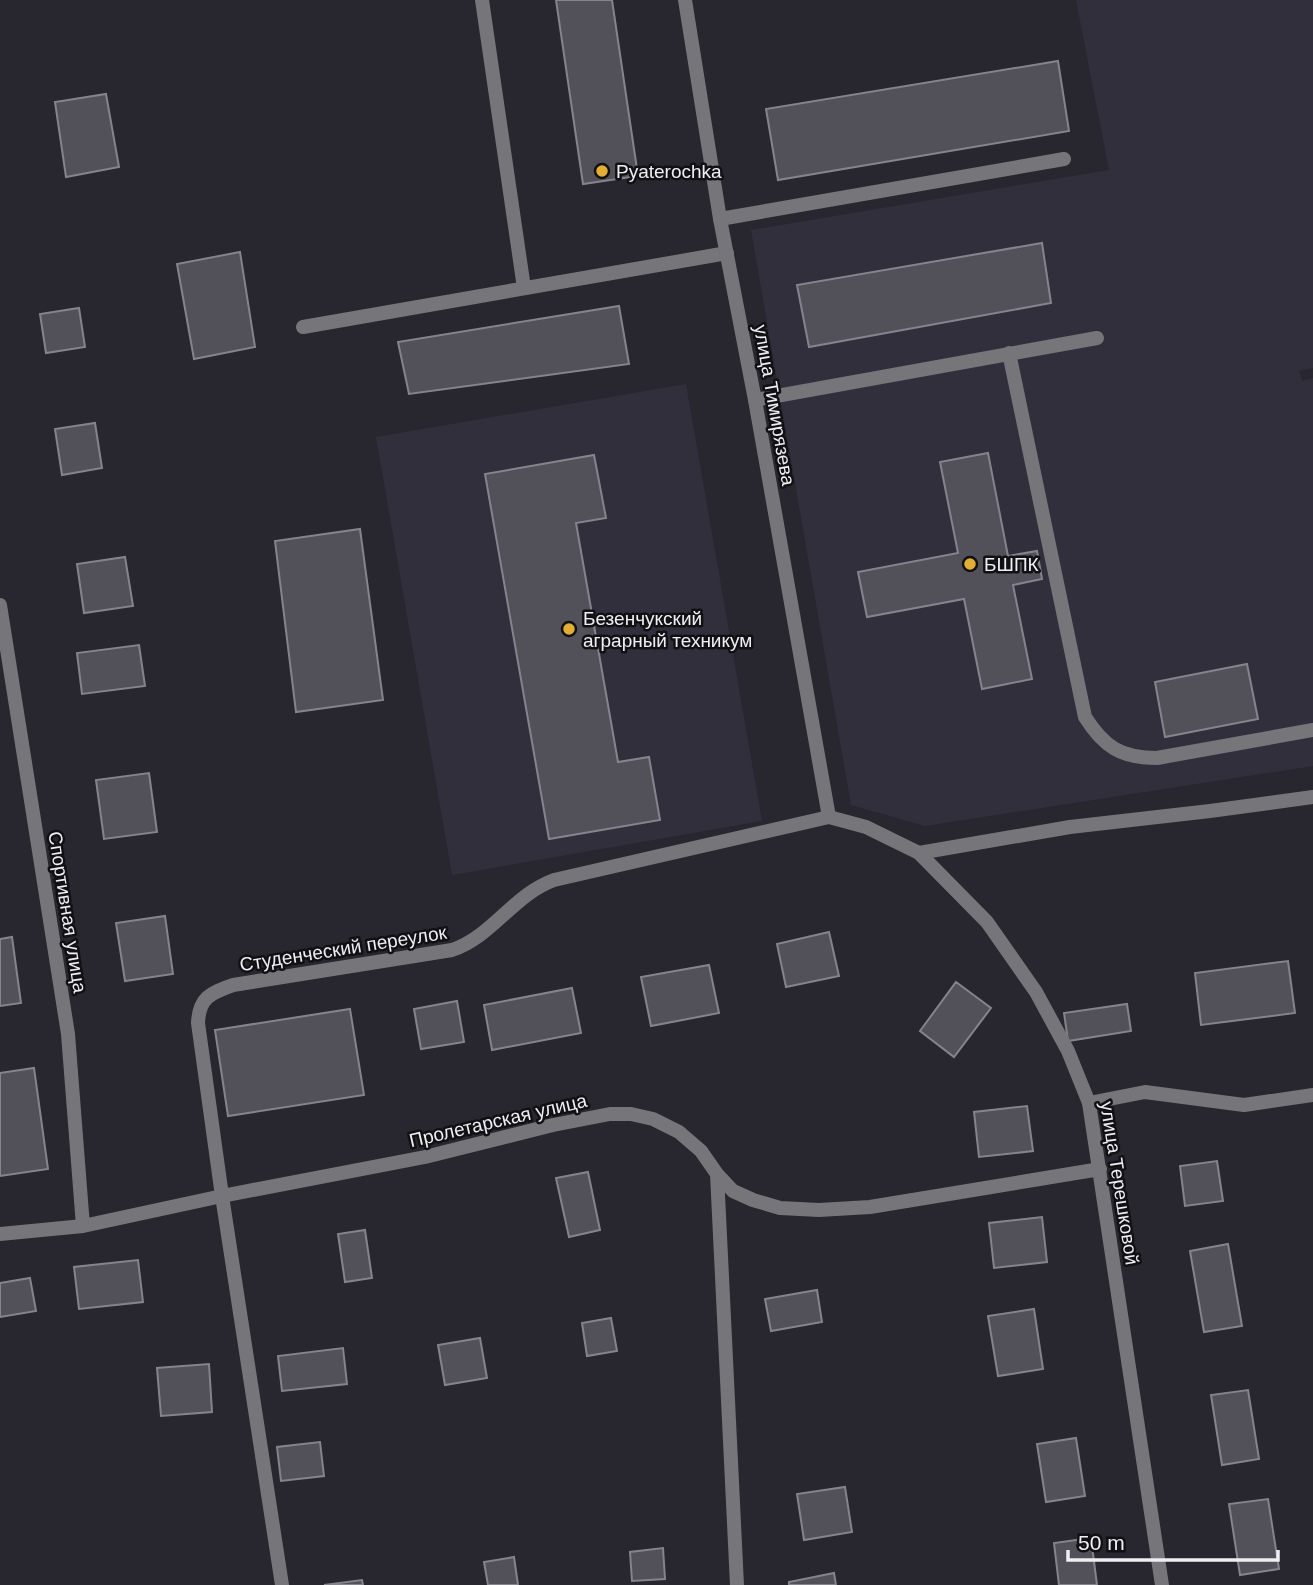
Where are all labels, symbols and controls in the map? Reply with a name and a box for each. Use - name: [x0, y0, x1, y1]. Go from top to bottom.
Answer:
- place label: Pyaterochka: [616, 161, 722, 182]
- marker: Pyaterochka: [594, 163, 610, 179]
- street label: улица Тимирязева: [750, 323, 799, 487]
- place label: БШПК: [984, 554, 1039, 575]
- marker: БШПК: [962, 556, 978, 572]
- place label: Безенчукский аграрный техникум: [583, 608, 752, 651]
- marker: Безенчукский аграрный техникум: [561, 621, 577, 637]
- street label: Спортивная улица: [44, 830, 91, 995]
- street label: Студенческий переулок: [238, 922, 449, 975]
- street label: Пролетарская улица: [407, 1090, 589, 1151]
- street label: улица Терешковой: [1096, 1100, 1143, 1266]
- scale bar: [1068, 1518, 1278, 1562]
- text: 50 m: [1078, 1531, 1125, 1554]

